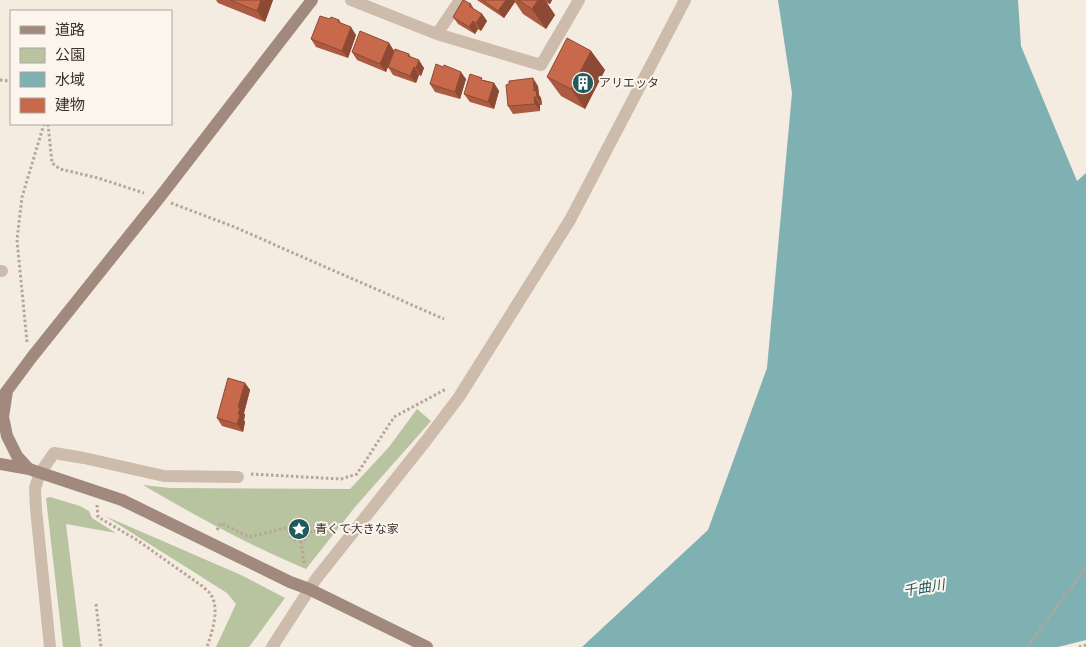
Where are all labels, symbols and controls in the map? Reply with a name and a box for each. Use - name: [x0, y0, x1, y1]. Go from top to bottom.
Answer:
- legend: [10, 10, 172, 125]
- text: 道路: [55, 21, 85, 39]
- text: 公園: [55, 46, 85, 64]
- text: 水域: [55, 71, 85, 89]
- building icon: アリエッタ: [571, 71, 595, 95]
- place label: アリエッタ: [599, 76, 659, 90]
- text: 建物: [55, 96, 85, 114]
- place icon: 青くて大きな家: [287, 517, 311, 541]
- place label: 青くて大きな家: [315, 522, 399, 536]
- water label: 千曲川: [902, 576, 948, 600]

